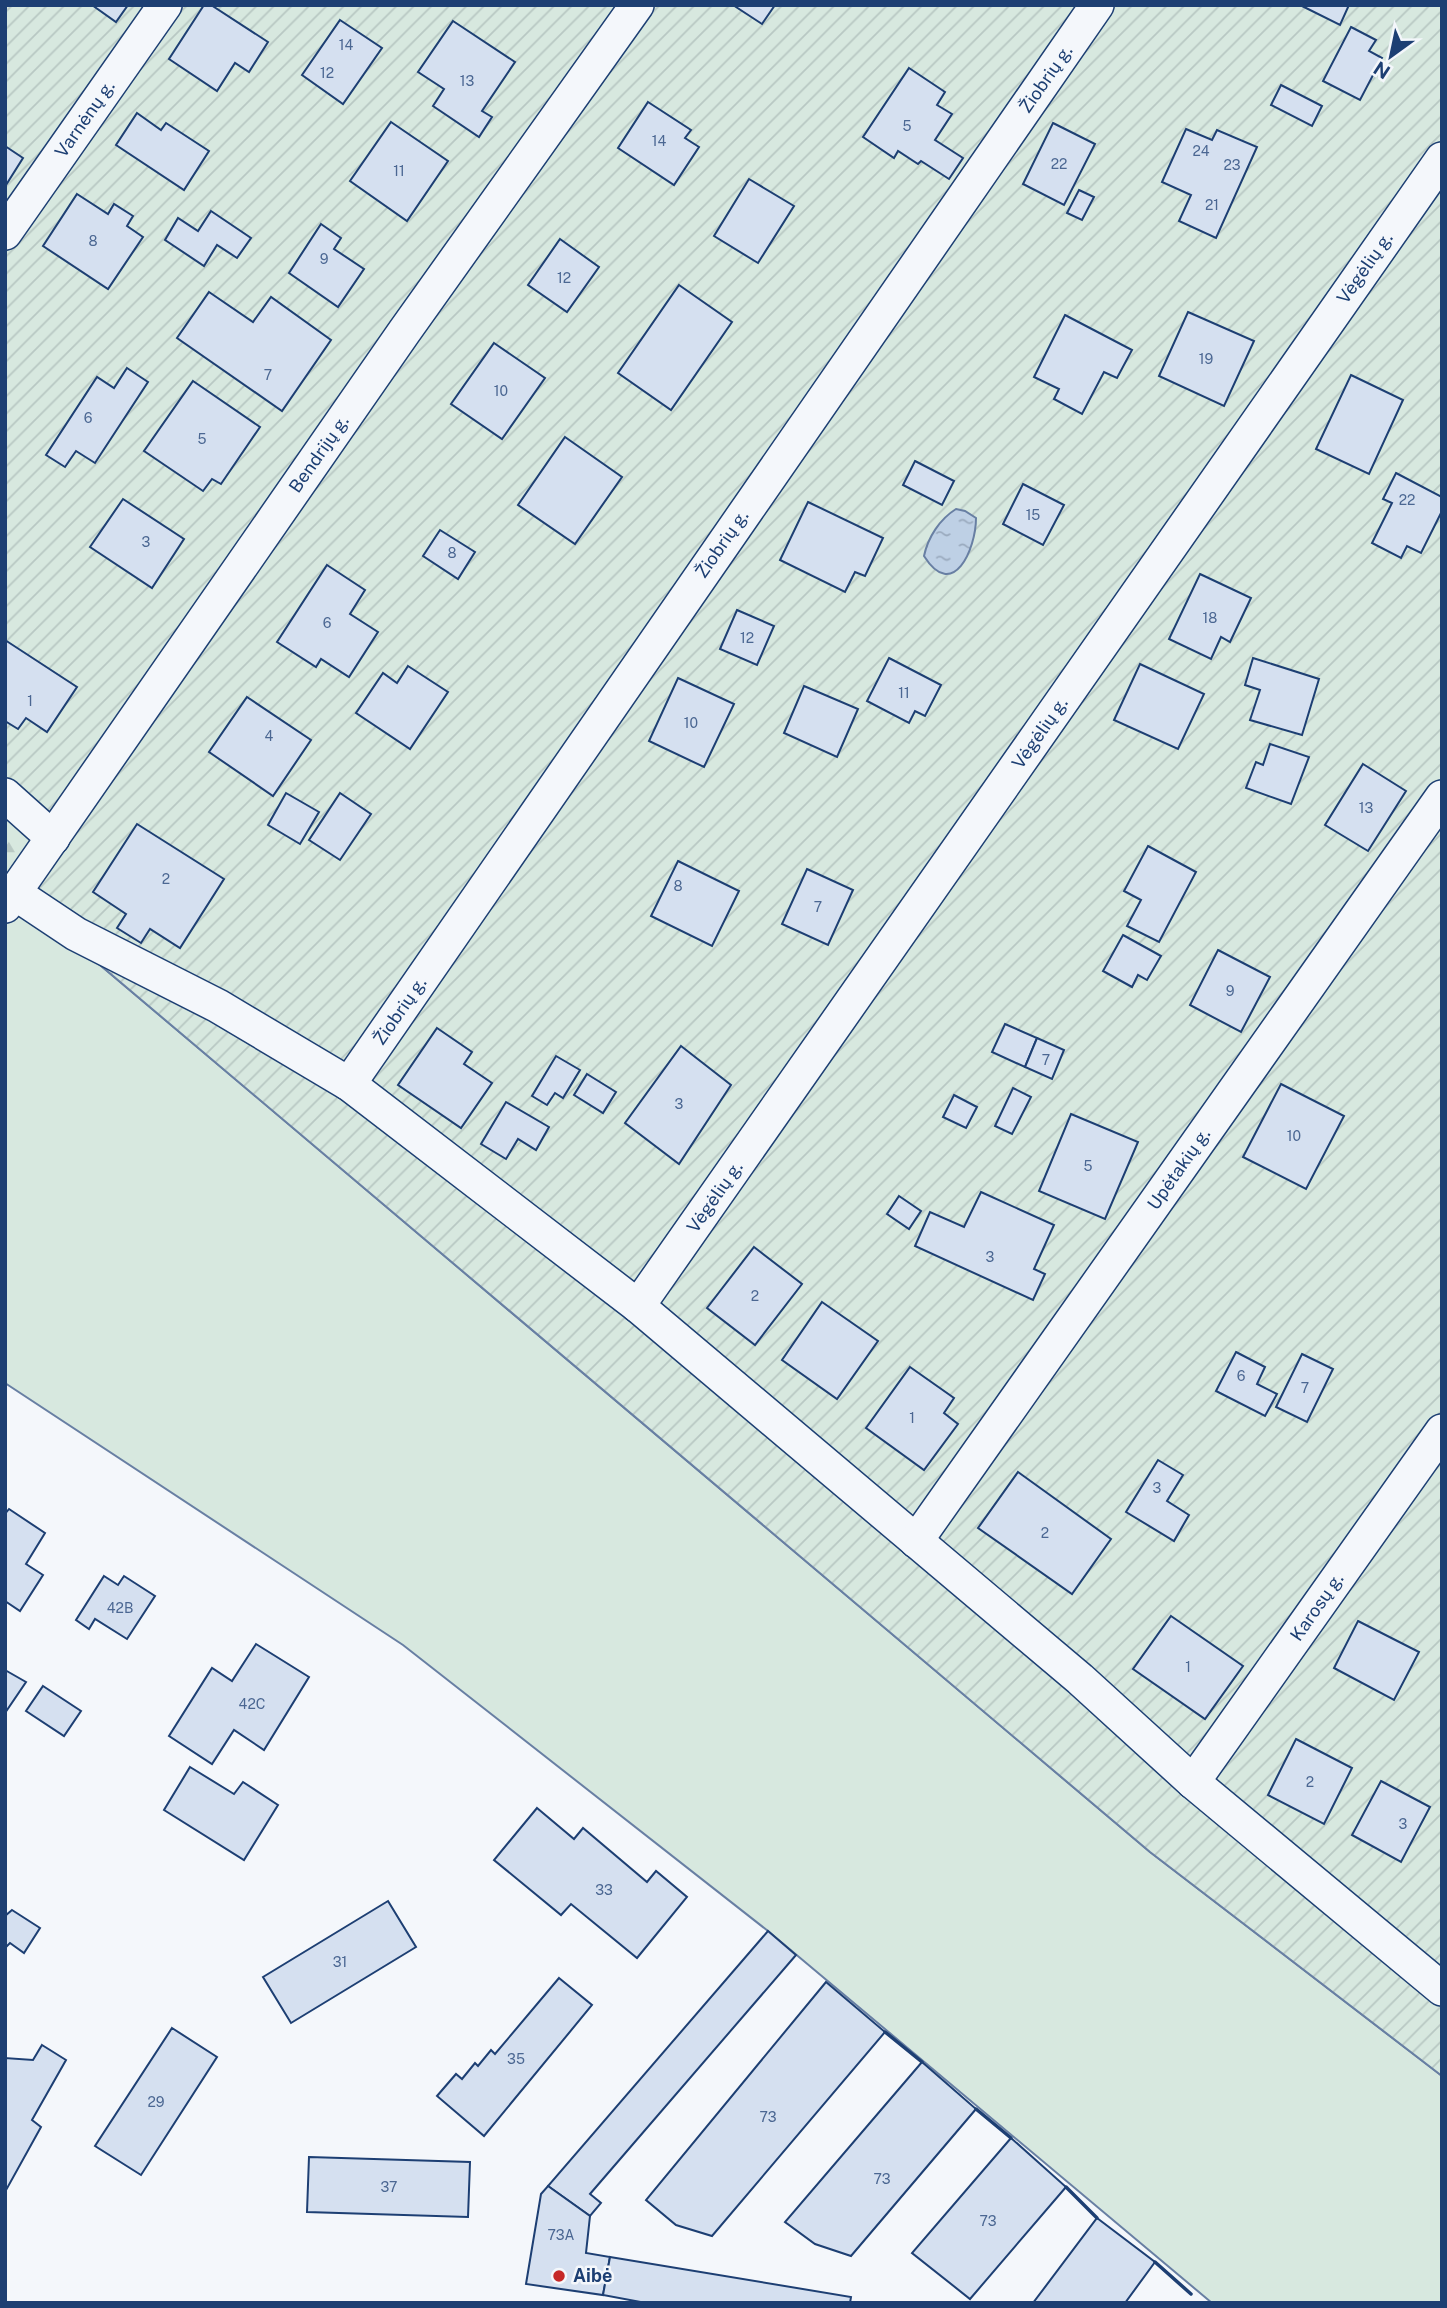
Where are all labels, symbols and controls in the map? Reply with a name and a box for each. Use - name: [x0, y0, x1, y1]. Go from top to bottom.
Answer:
- north arrow: [1356, 21, 1426, 91]
- house number: 14: [339, 37, 353, 53]
- street label: Žiobrių g.: [1015, 41, 1077, 117]
- text: N: [1370, 57, 1394, 84]
- house number: 12: [320, 65, 334, 81]
- house number: 13: [460, 73, 474, 89]
- street label: Varnėnų g.: [50, 76, 119, 161]
- house number: 5: [903, 118, 912, 134]
- house number: 14: [652, 133, 666, 149]
- house number: 24: [1192, 143, 1210, 159]
- house number: 22: [1051, 156, 1067, 172]
- house number: 23: [1223, 157, 1241, 173]
- house number: 11: [393, 163, 405, 179]
- house number: 21: [1205, 197, 1219, 213]
- street label: Vėgėlių g.: [1332, 228, 1397, 308]
- house number: 8: [88, 233, 98, 249]
- house number: 9: [320, 251, 329, 267]
- house number: 12: [557, 270, 571, 286]
- house number: 19: [1199, 351, 1213, 367]
- house number: 7: [264, 367, 272, 383]
- house number: 10: [494, 383, 508, 399]
- house number: 6: [84, 410, 93, 426]
- street label: Bendrijų g.: [284, 411, 353, 497]
- house number: 5: [198, 431, 207, 447]
- house number: 22: [1399, 492, 1415, 508]
- street label: Žiobrių g.: [691, 506, 753, 582]
- house number: 15: [1026, 507, 1040, 523]
- house number: 3: [142, 534, 151, 550]
- house number: 8: [447, 545, 457, 561]
- house number: 18: [1203, 610, 1217, 626]
- house number: 6: [323, 615, 332, 631]
- house number: 12: [740, 630, 754, 646]
- house number: 11: [898, 685, 910, 701]
- house number: 1: [27, 693, 33, 709]
- street label: Vėgėlių g.: [1007, 693, 1072, 773]
- house number: 10: [684, 715, 698, 731]
- house number: 4: [265, 728, 274, 744]
- house number: 13: [1359, 800, 1373, 816]
- house number: 2: [162, 871, 170, 887]
- house number: 8: [673, 878, 683, 894]
- house number: 7: [814, 899, 822, 915]
- street label: Žiobrių g.: [369, 973, 431, 1049]
- house number: 9: [1226, 983, 1235, 999]
- house number: 7: [1042, 1052, 1050, 1068]
- house number: 3: [675, 1096, 684, 1112]
- street label: Upėtakių g.: [1143, 1124, 1214, 1214]
- house number: 10: [1287, 1128, 1301, 1144]
- street label: Vėgėlių g.: [682, 1157, 747, 1237]
- house number: 5: [1084, 1158, 1093, 1174]
- house number: 3: [986, 1249, 995, 1265]
- house number: 2: [751, 1288, 759, 1304]
- house number: 6: [1237, 1368, 1246, 1384]
- house number: 7: [1301, 1380, 1309, 1396]
- house number: 1: [909, 1410, 915, 1426]
- house number: 3: [1153, 1480, 1162, 1496]
- house number: 2: [1041, 1525, 1049, 1541]
- street label: Karosų g.: [1286, 1569, 1348, 1645]
- house number: 42B: [107, 1600, 133, 1616]
- house number: 1: [1185, 1659, 1191, 1675]
- house number: 42C: [239, 1696, 265, 1712]
- house number: 2: [1306, 1774, 1314, 1790]
- house number: 3: [1399, 1816, 1408, 1832]
- house number: 33: [595, 1882, 613, 1898]
- house number: 31: [333, 1954, 347, 1970]
- house number: 35: [507, 2051, 525, 2067]
- house number: 29: [147, 2094, 165, 2110]
- house number: 73: [760, 2109, 777, 2125]
- house number: 73: [874, 2171, 891, 2187]
- house number: 37: [381, 2179, 397, 2195]
- house number: 73: [980, 2213, 997, 2229]
- house number: 73A: [548, 2227, 574, 2243]
- place label: Aibė: [573, 2265, 612, 2286]
- marker: Aibė: [551, 2268, 567, 2284]

